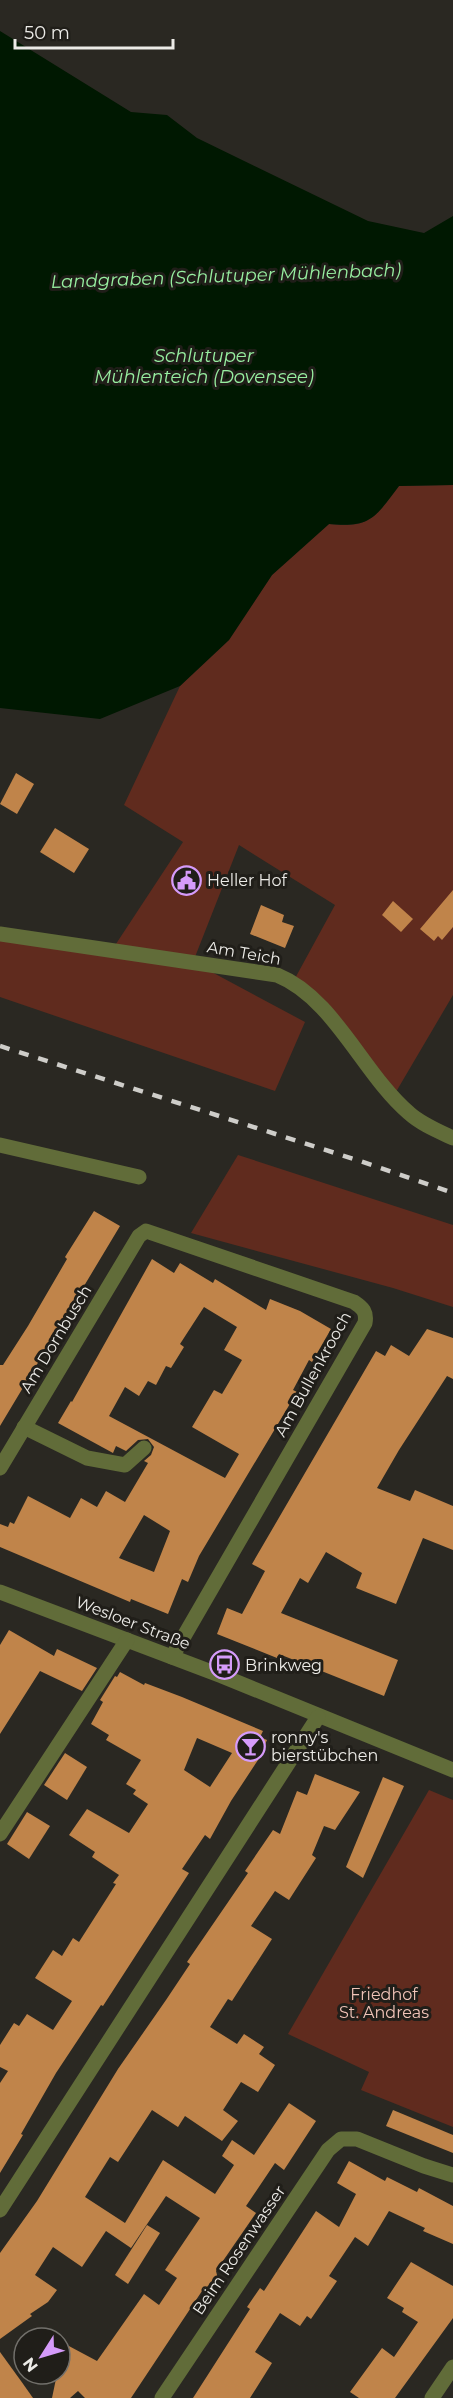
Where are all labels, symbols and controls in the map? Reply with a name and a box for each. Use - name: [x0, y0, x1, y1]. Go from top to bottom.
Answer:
- scale bar: [15, 12, 172, 50]
- text: 50 m: [24, 22, 70, 44]
- water label: Landgraben (Schlutuper Mühlenbach): [50, 259, 402, 293]
- water label: Schlutuper Mühlenteich (Dovensee): [94, 345, 314, 388]
- public building icon: Heller Hof: [170, 864, 202, 896]
- place label: Heller Hof: [207, 871, 288, 890]
- street label: Am Teich: [206, 937, 282, 969]
- street label: Am Dornbusch: [16, 1282, 96, 1396]
- street label: Am Bullenkrooch: [271, 1308, 355, 1440]
- street label: Wesloer Straße: [73, 1592, 193, 1654]
- bus stop icon: Brinkweg: [208, 1649, 240, 1681]
- place label: Brinkweg: [245, 1656, 322, 1675]
- place label: ronny's bierstübchen: [271, 1728, 378, 1765]
- bar icon: ronny's bierstübchen: [234, 1730, 266, 1762]
- park label: Friedhof St. Andreas: [339, 1985, 429, 2022]
- street label: Beim Rosenwasser: [189, 2182, 289, 2318]
- north arrow: [12, 2326, 72, 2386]
- text: N: [19, 2354, 42, 2376]

